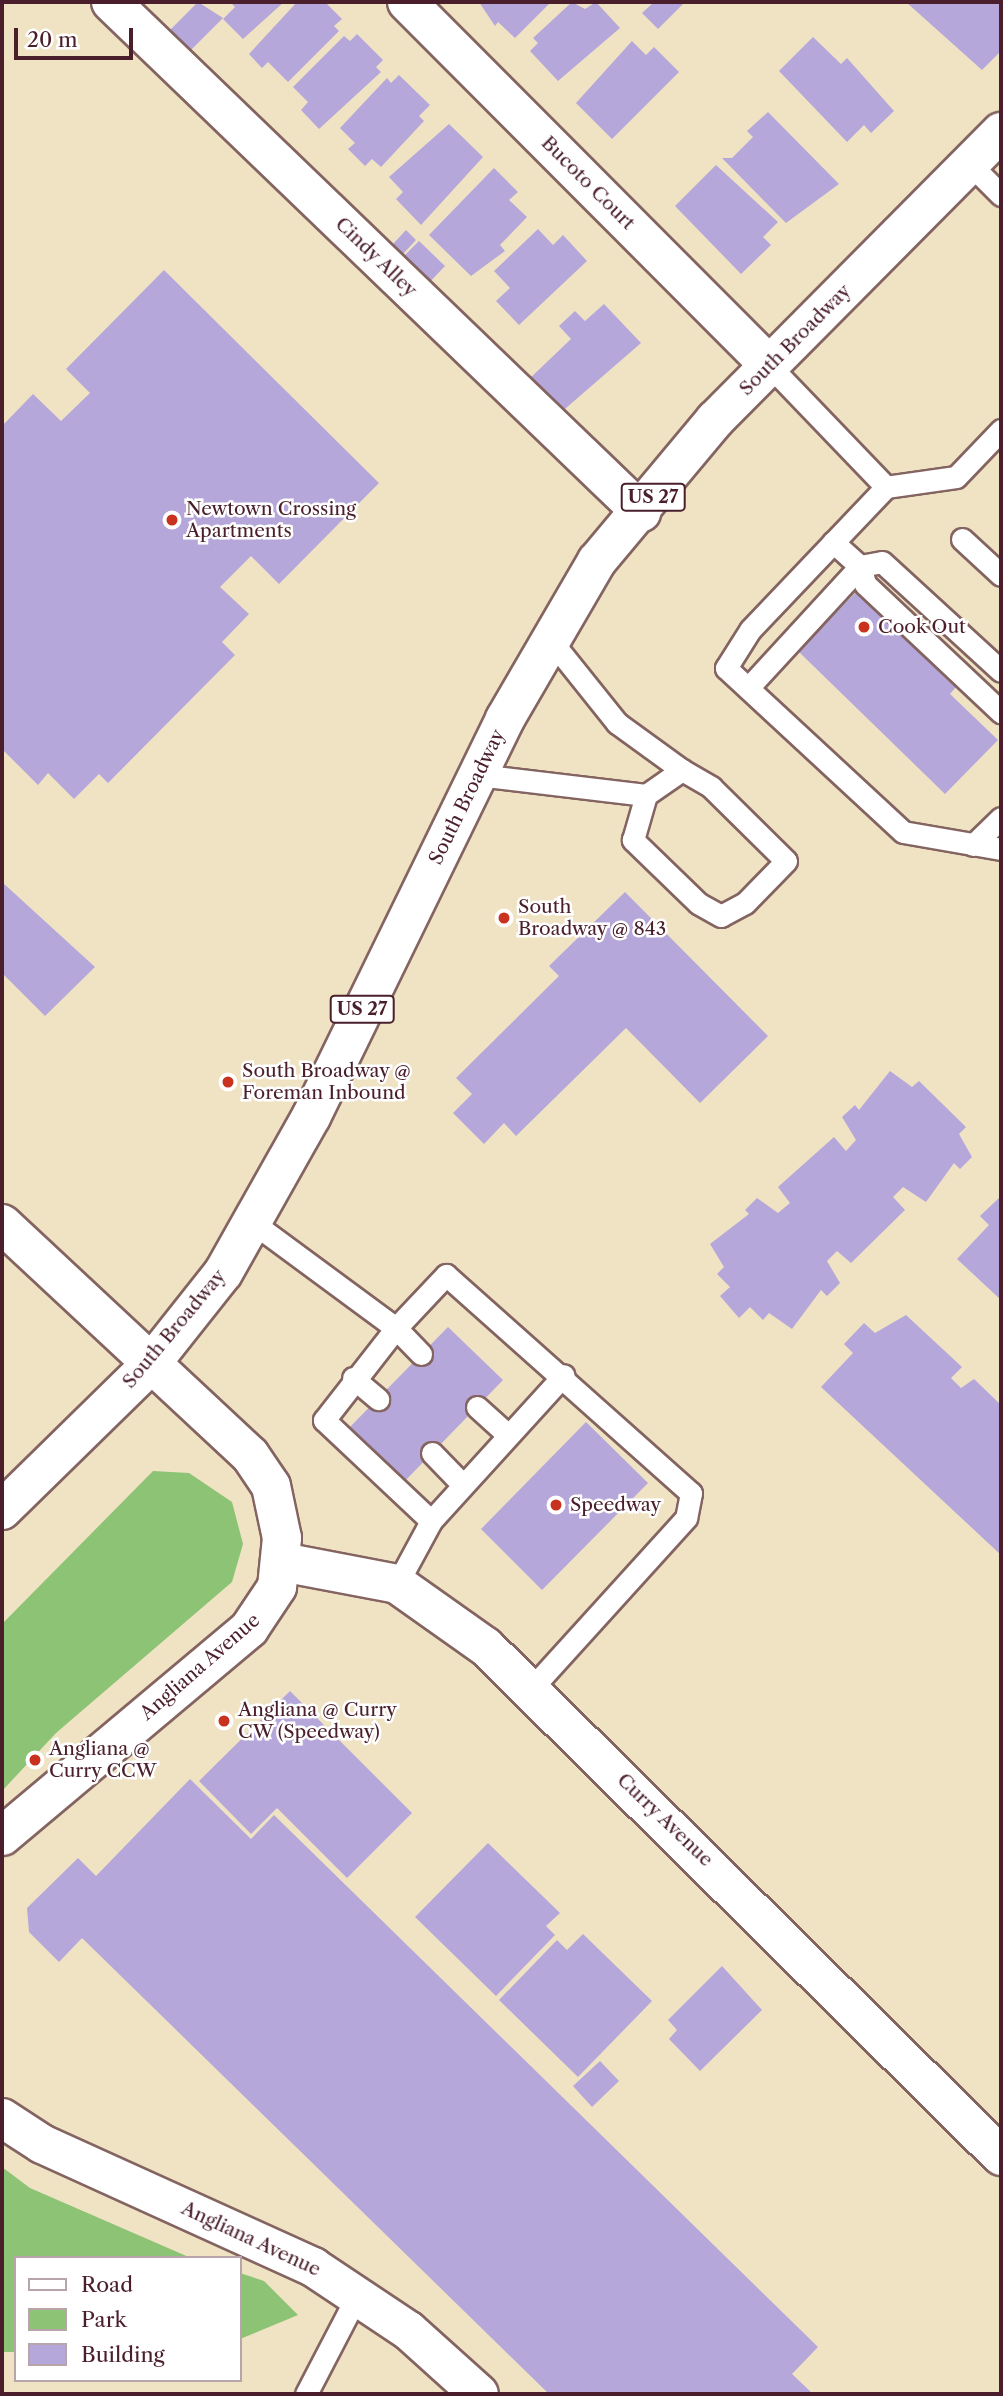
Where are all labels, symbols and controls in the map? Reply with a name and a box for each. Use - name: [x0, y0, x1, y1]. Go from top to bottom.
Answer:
- scale bar: [18, 14, 136, 58]
- text: 20 m: [27, 27, 78, 52]
- street label: Bucoto Court: [537, 132, 639, 234]
- street label: Cindy Alley: [330, 212, 422, 302]
- street label: South Broadway: [735, 280, 855, 400]
- road number: US 27: [620, 482, 686, 512]
- place label: Newtown Crossing Apartments: [186, 498, 356, 542]
- marker: Newtown Crossing Apartments: [164, 512, 180, 528]
- place label: Cook Out: [878, 616, 966, 638]
- marker: Cook Out: [856, 619, 872, 635]
- street label: South Broadway: [424, 726, 510, 868]
- place label: South Broadway @ 843: [518, 896, 667, 940]
- marker: South Broadway @ 843: [496, 910, 512, 926]
- road number: US 27: [329, 994, 395, 1024]
- place label: South Broadway @ Foreman Inbound: [242, 1060, 411, 1104]
- marker: South Broadway @ Foreman Inbound: [220, 1074, 236, 1090]
- street label: South Broadway: [118, 1265, 230, 1393]
- place label: Speedway: [570, 1494, 661, 1516]
- marker: Speedway: [548, 1497, 564, 1513]
- street label: Angliana Avenue: [135, 1609, 265, 1725]
- place label: Angliana @ Curry CW (Speedway): [238, 1699, 397, 1743]
- marker: Angliana @ Curry CW (Speedway): [216, 1713, 232, 1729]
- place label: Angliana @ Curry CCW: [49, 1738, 157, 1782]
- marker: Angliana @ Curry CCW: [27, 1752, 43, 1768]
- street label: Curry Avenue: [612, 1768, 718, 1872]
- street label: Angliana Avenue: [177, 2197, 325, 2281]
- legend: [14, 2256, 242, 2382]
- text: Road: [81, 2272, 133, 2297]
- text: Park: [81, 2307, 127, 2332]
- text: Building: [81, 2342, 165, 2367]

